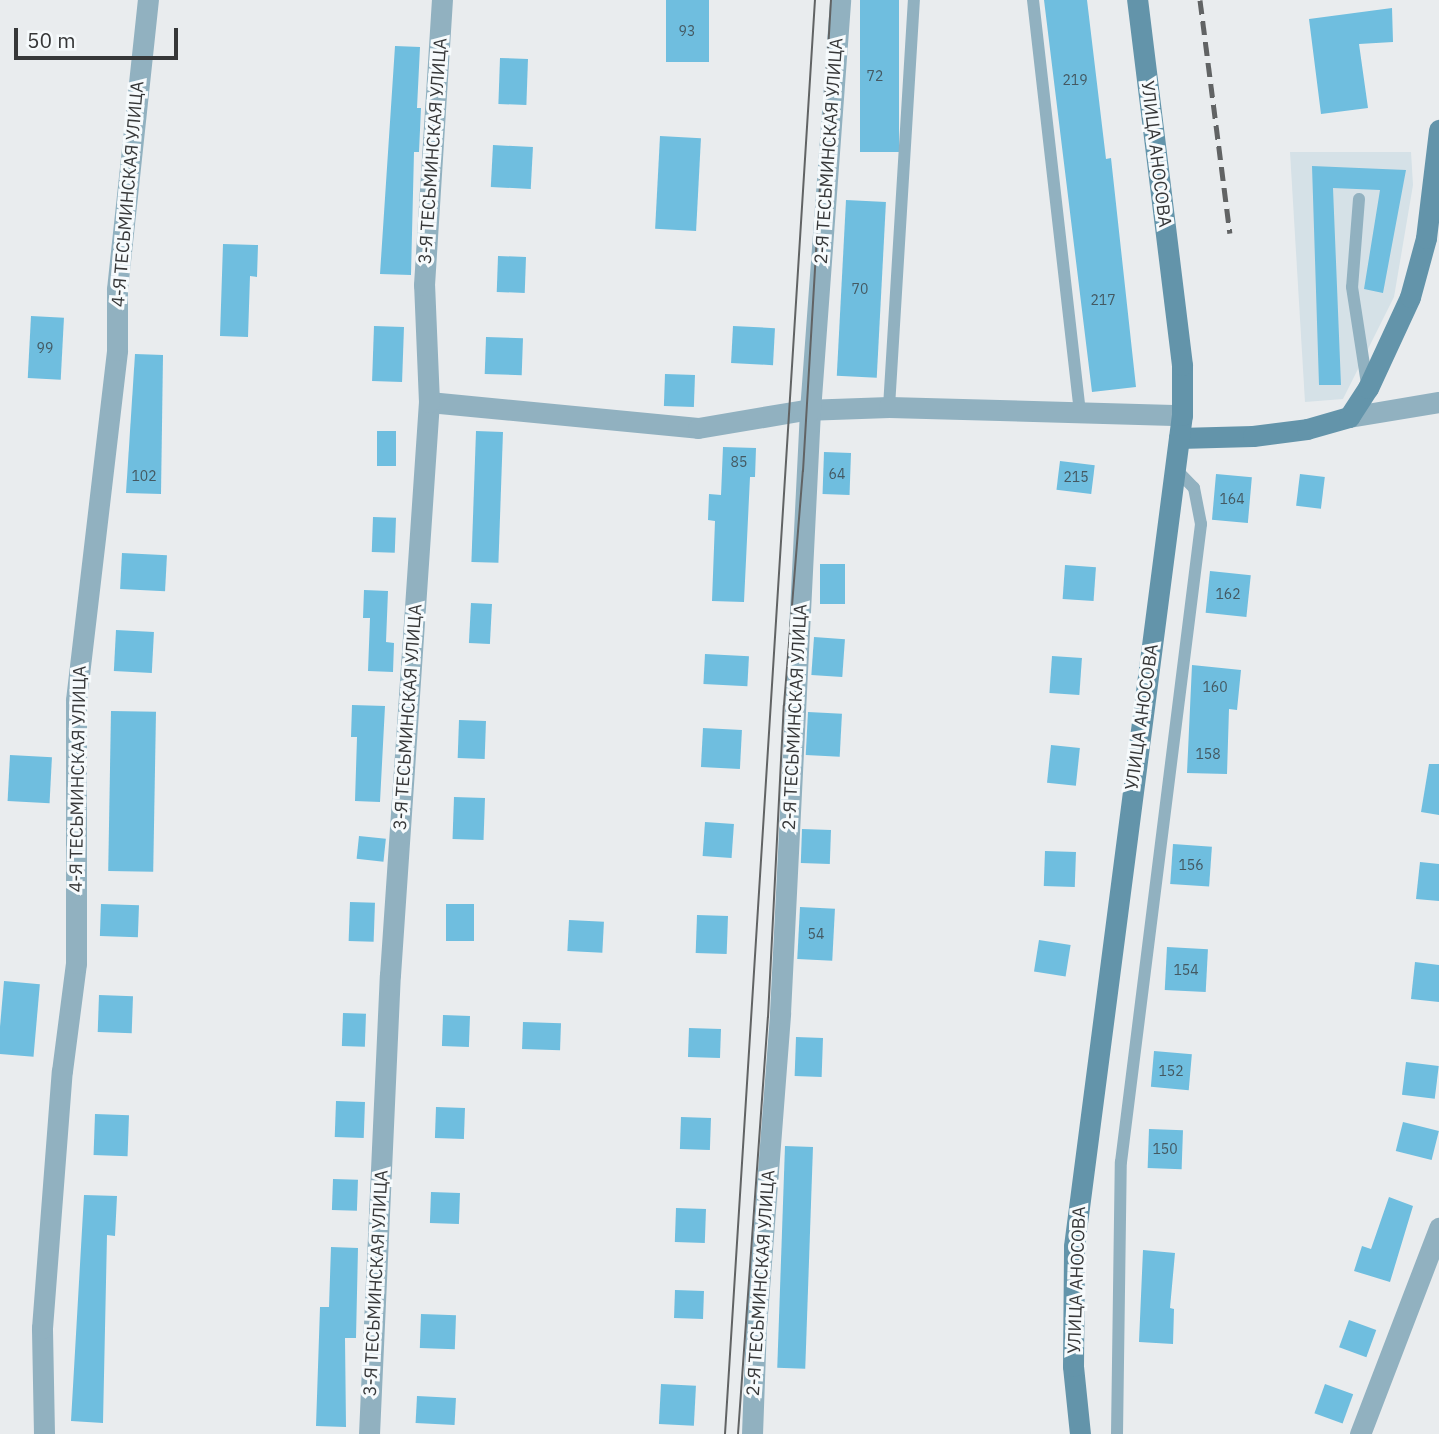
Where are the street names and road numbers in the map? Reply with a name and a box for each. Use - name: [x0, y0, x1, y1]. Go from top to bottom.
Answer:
- street label: 3-Я ТЕСЬМИНСКАЯ УЛИЦА: [414, 37, 452, 265]
- street label: 2-Я ТЕСЬМИНСКАЯ УЛИЦА: [810, 37, 848, 265]
- street label: УЛИЦА АНОСОВА: [1136, 79, 1176, 229]
- street label: 4-Я ТЕСЬМИНСКАЯ УЛИЦА: [107, 80, 149, 308]
- street label: 3-Я ТЕСЬМИНСКАЯ УЛИЦА: [389, 603, 427, 831]
- street label: 2-Я ТЕСЬМИНСКАЯ УЛИЦА: [778, 603, 812, 831]
- street label: УЛИЦА АНОСОВА: [1121, 642, 1163, 792]
- street label: 4-Я ТЕСЬМИНСКАЯ УЛИЦА: [65, 665, 91, 893]
- street label: 3-Я ТЕСЬМИНСКАЯ УЛИЦА: [359, 1169, 393, 1397]
- street label: 2-Я ТЕСЬМИНСКАЯ УЛИЦА: [742, 1169, 780, 1397]
- street label: УЛИЦА АНОСОВА: [1064, 1206, 1090, 1354]

